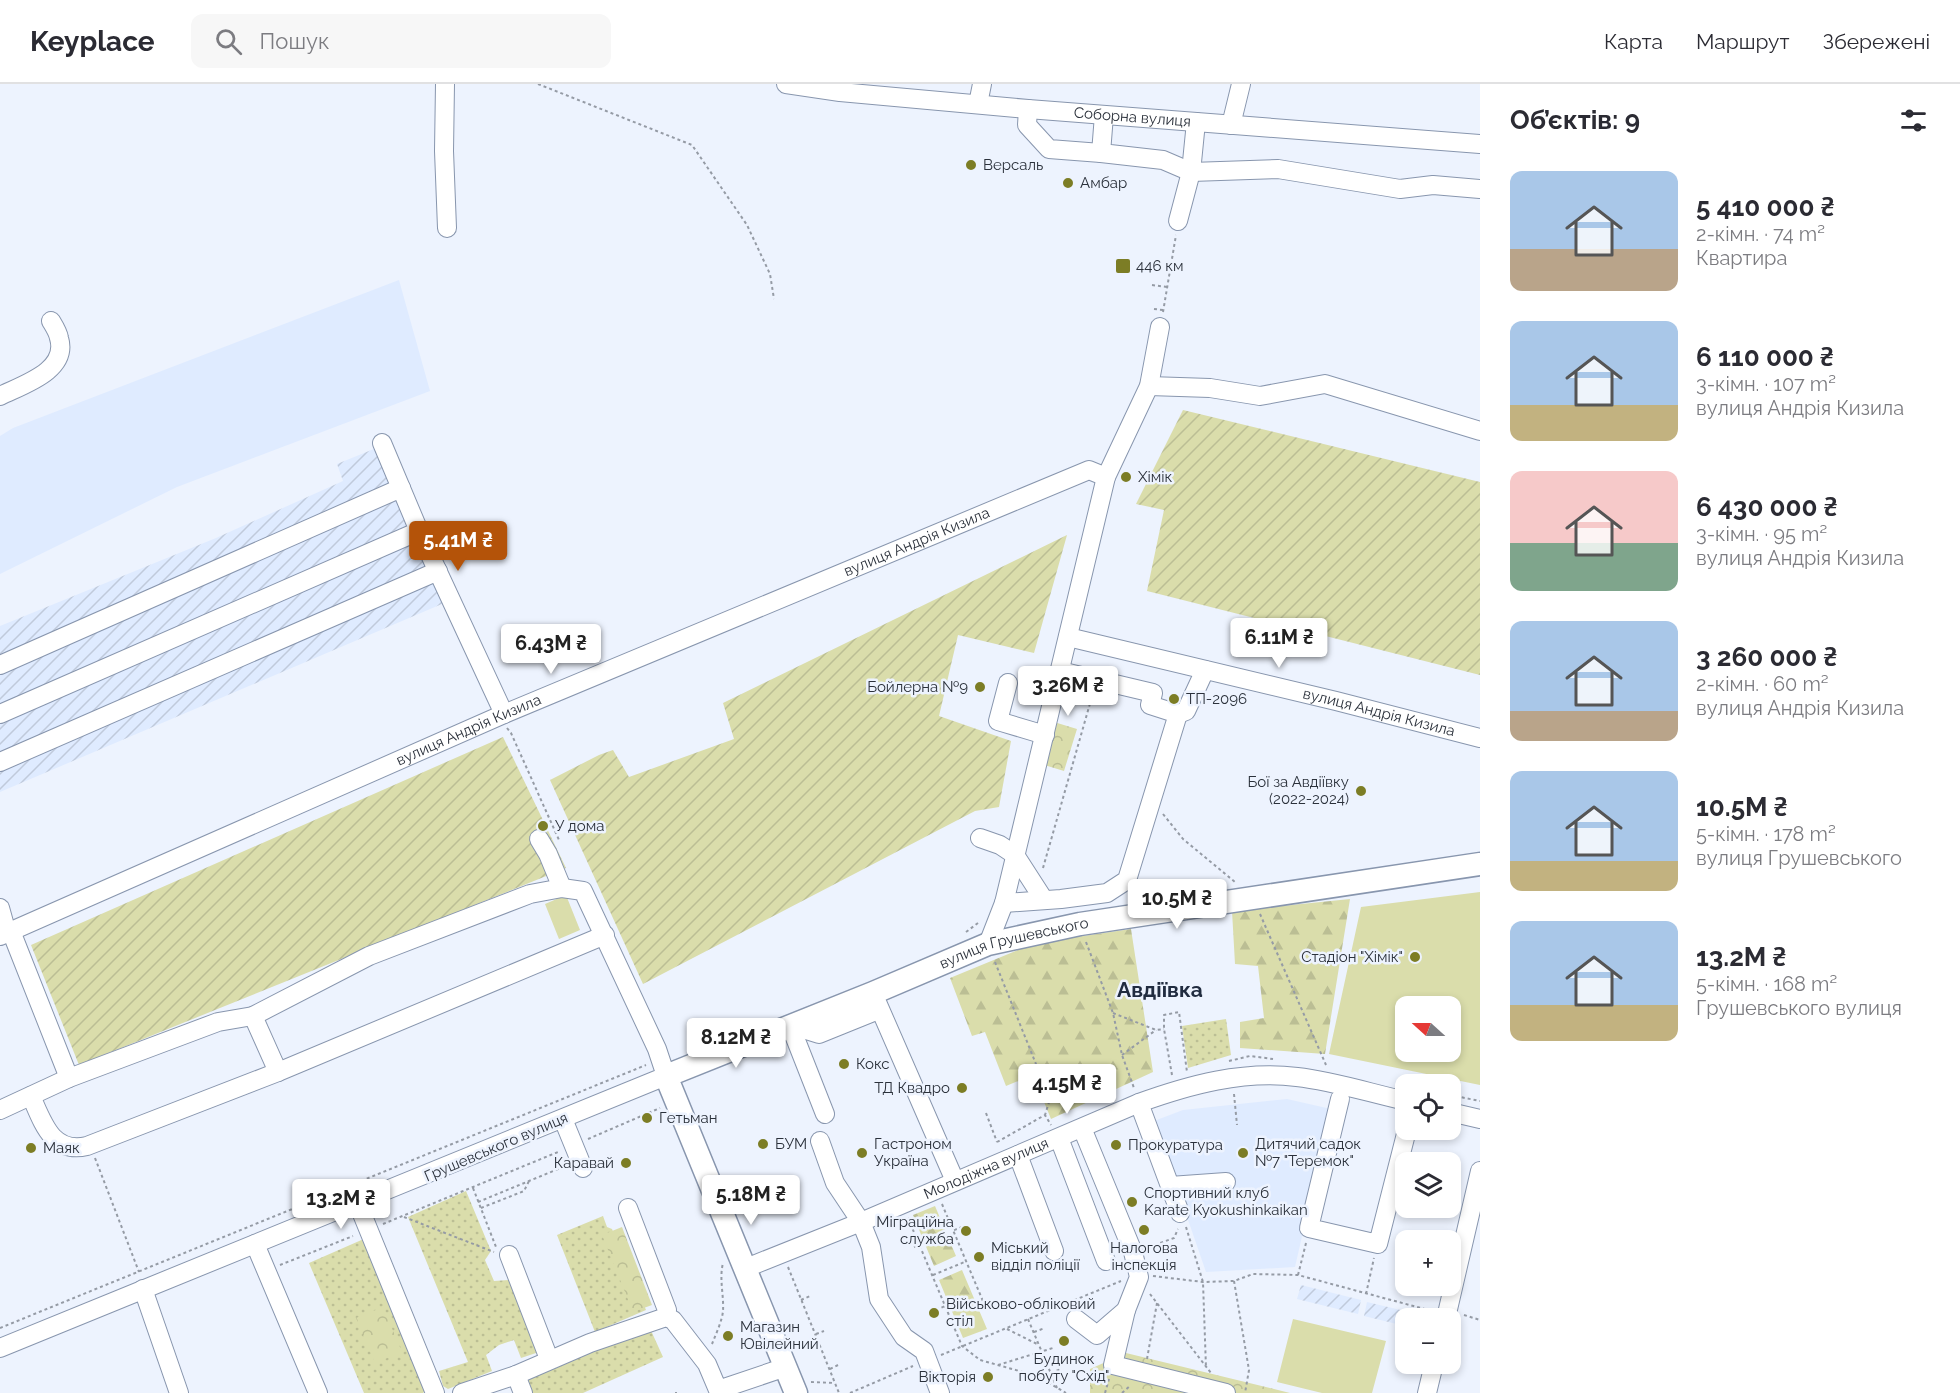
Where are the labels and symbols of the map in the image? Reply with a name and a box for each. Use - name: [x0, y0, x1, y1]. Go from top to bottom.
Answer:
- street label: Соборна вулиця: [1073, 104, 1192, 131]
- place label: Версаль: [983, 156, 1043, 174]
- marker: Версаль: [964, 158, 978, 172]
- place label: Амбар: [1080, 174, 1127, 192]
- marker: Амбар: [1061, 176, 1075, 190]
- marker: 446 км: [1114, 257, 1132, 275]
- place label: 446 км: [1136, 257, 1184, 275]
- place label: Хімік: [1138, 468, 1173, 486]
- marker: Хімік: [1119, 470, 1133, 484]
- street label: вулиця Андрія Кизила: [841, 503, 992, 580]
- pin: 5.41M ₴: [403, 521, 513, 572]
- pin: 6.11M ₴: [1224, 618, 1334, 669]
- pin: 6.43M ₴: [496, 624, 606, 675]
- pin: 3.26M ₴: [1013, 666, 1123, 717]
- place label: Бойлерна №9: [867, 678, 968, 696]
- marker: Бойлерна №9: [973, 680, 987, 694]
- street label: вулиця Андрія Кизила: [1301, 684, 1457, 740]
- place label: ТП-2096: [1186, 690, 1247, 708]
- street label: вулиця Андрія Кизила: [393, 691, 544, 769]
- marker: ТП-2096: [1167, 692, 1181, 706]
- place label: Бої за Авдіївку (2022-2024): [1247, 773, 1349, 808]
- marker: Бої за Авдіївку (2022-2024): [1354, 784, 1368, 798]
- place label: У дома: [555, 817, 604, 835]
- marker: У дома: [536, 819, 550, 833]
- pin: 10.5M ₴: [1122, 879, 1232, 930]
- street label: вулиця Грушевського: [937, 914, 1090, 973]
- place label: Стадіон "Хімік": [1301, 948, 1403, 966]
- marker: Стадіон "Хімік": [1408, 950, 1422, 964]
- district label: Авдіївка: [1117, 977, 1203, 1002]
- north arrow: [1395, 996, 1461, 1062]
- pin: 8.12M ₴: [681, 1018, 791, 1069]
- place label: Кокс: [856, 1055, 890, 1073]
- marker: Кокс: [837, 1057, 851, 1071]
- pin: 4.15M ₴: [1012, 1064, 1122, 1115]
- place label: ТД Квадро: [874, 1079, 950, 1097]
- marker: ТД Квадро: [955, 1081, 969, 1095]
- street label: Грушевського вулиця: [421, 1109, 571, 1185]
- place label: Гетьман: [659, 1109, 717, 1127]
- marker: Гетьман: [640, 1111, 654, 1125]
- street label: Молодіжна вулиця: [921, 1134, 1051, 1203]
- place label: БУМ: [775, 1135, 807, 1153]
- place label: Гастроном Україна: [874, 1135, 952, 1170]
- place label: Дитячий садок №7 "Теремок": [1255, 1135, 1361, 1170]
- place label: Прокуратура: [1128, 1136, 1223, 1154]
- marker: БУМ: [756, 1137, 770, 1151]
- marker: Прокуратура: [1109, 1138, 1123, 1152]
- place label: Маяк: [43, 1139, 80, 1157]
- marker: Маяк: [24, 1141, 38, 1155]
- marker: Гастроном Україна: [855, 1146, 869, 1160]
- marker: Дитячий садок №7 "Теремок": [1236, 1146, 1250, 1160]
- place label: Каравай: [554, 1154, 614, 1172]
- marker: Каравай: [619, 1156, 633, 1170]
- pin: 5.18M ₴: [696, 1175, 806, 1226]
- pin: 13.2M ₴: [286, 1179, 396, 1230]
- place label: Спортивний клуб Karate Kyokushinkaikan: [1144, 1184, 1308, 1219]
- marker: Спортивний клуб Karate Kyokushinkaikan: [1125, 1195, 1139, 1209]
- place label: Міграційна служба: [876, 1213, 954, 1248]
- marker: Налогова інспекція: [1137, 1223, 1151, 1237]
- marker: Міграційна служба: [959, 1224, 973, 1238]
- place label: Міський відділ поліції: [991, 1239, 1081, 1274]
- place label: Налогова інспекція: [1110, 1239, 1178, 1274]
- marker: Міський відділ поліції: [972, 1250, 986, 1264]
- place label: Військово-обліковий стіл: [946, 1295, 1095, 1330]
- marker: Військово-обліковий стіл: [927, 1306, 941, 1320]
- place label: Магазин Ювілейний: [740, 1318, 819, 1353]
- marker: Магазин Ювілейний: [721, 1329, 735, 1343]
- marker: Будинок побуту "Схід": [1057, 1334, 1071, 1348]
- place label: Будинок побуту "Схід": [1019, 1350, 1109, 1385]
- place label: Вікторія: [919, 1368, 976, 1386]
- marker: Вікторія: [981, 1370, 995, 1384]

